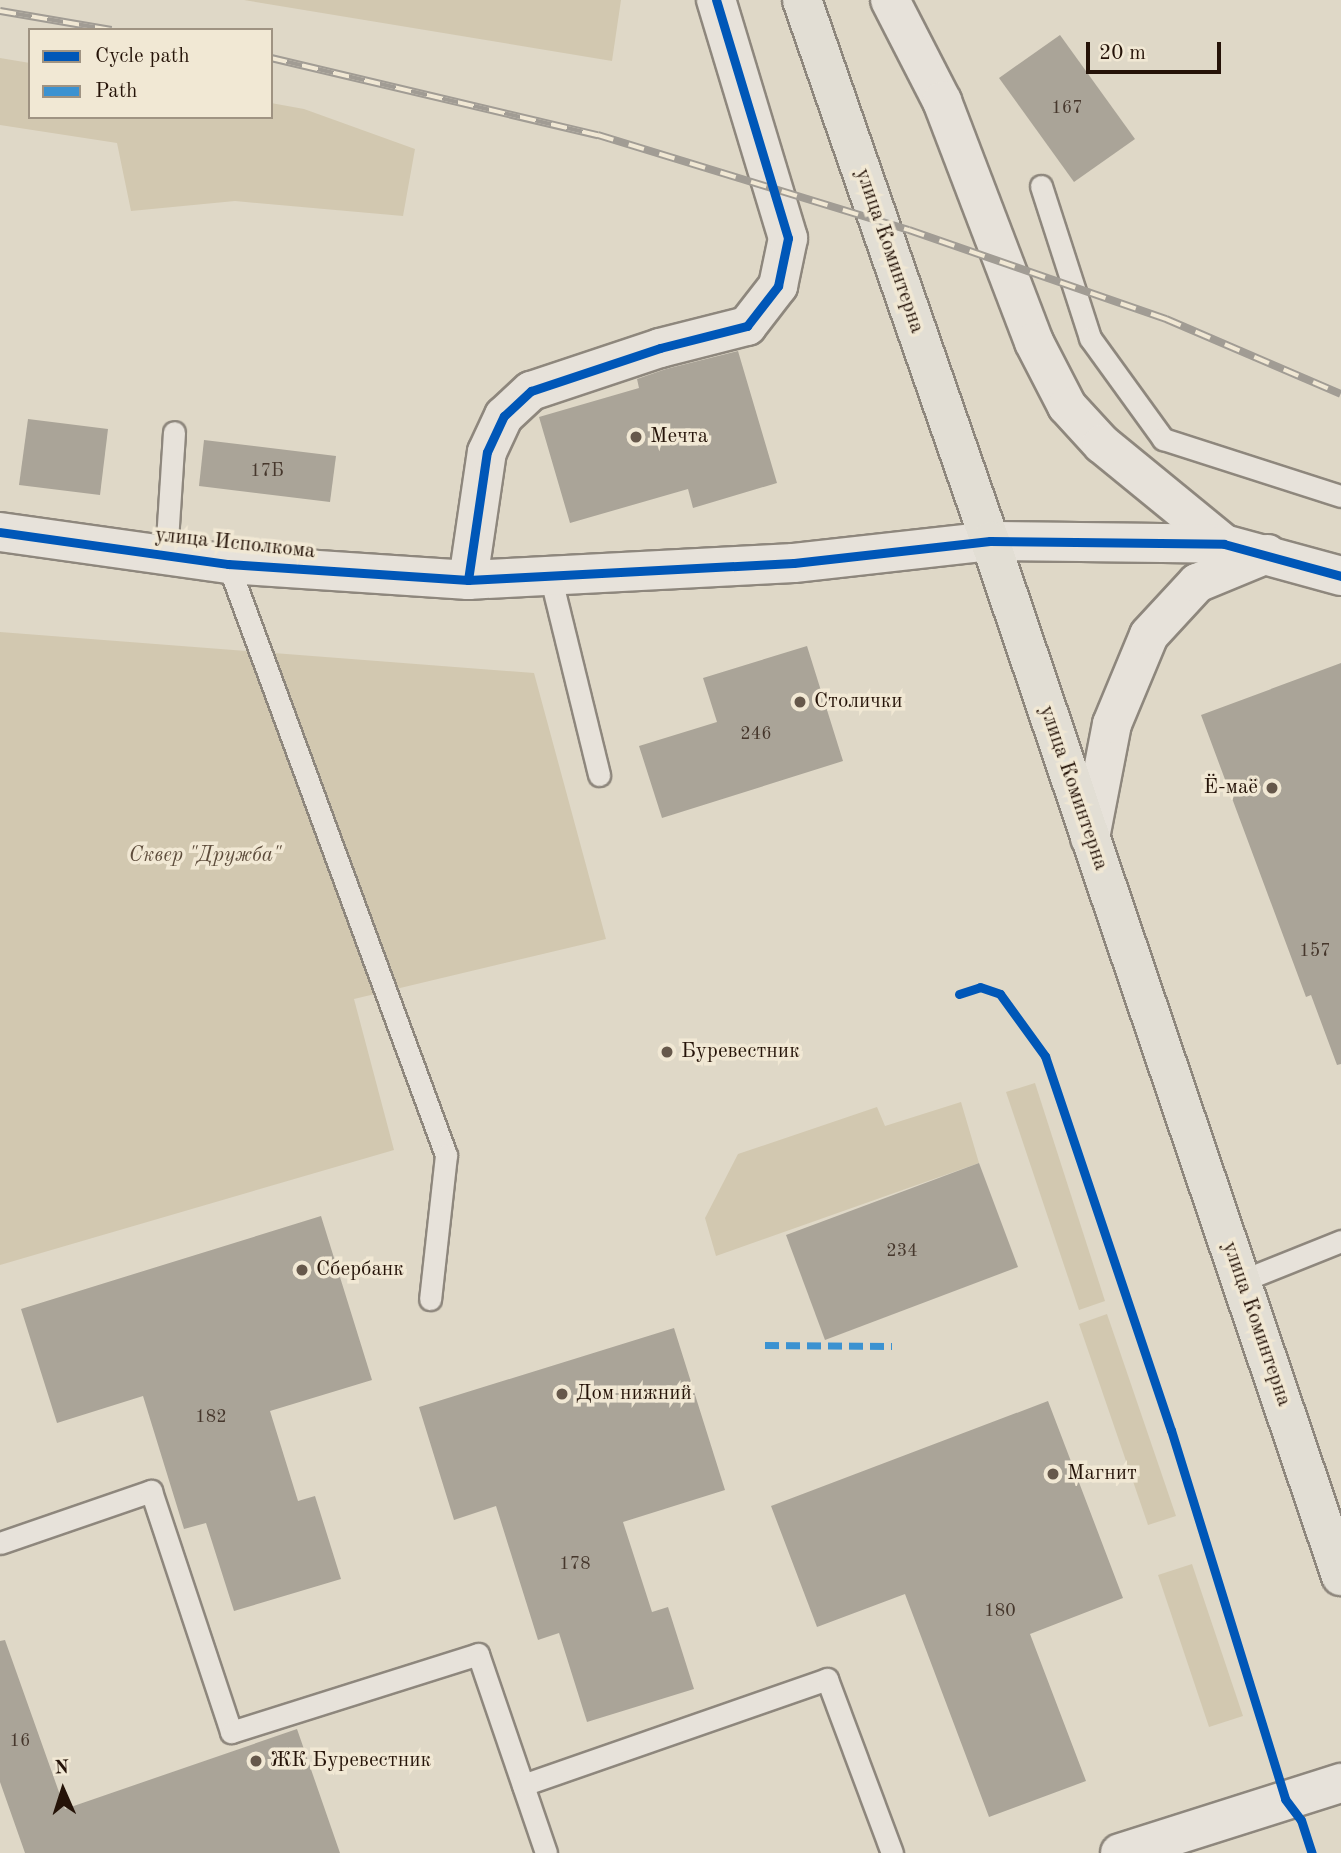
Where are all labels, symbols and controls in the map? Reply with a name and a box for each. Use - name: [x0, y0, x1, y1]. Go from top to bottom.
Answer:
- legend: [28, 28, 273, 119]
- scale bar: [1089, 28, 1224, 72]
- text: 20 m: [1099, 43, 1146, 64]
- text: Cycle path: [95, 46, 190, 67]
- text: Path: [95, 81, 138, 102]
- house number: 167: [1051, 97, 1083, 119]
- street label: улица Коминтерна: [849, 165, 929, 337]
- place label: Мечта: [650, 424, 708, 450]
- marker: Мечта: [628, 429, 644, 445]
- house number: 17Б: [250, 460, 284, 482]
- street label: улица Исполкома: [154, 523, 316, 565]
- place label: Столички: [814, 689, 903, 715]
- marker: Столички: [792, 694, 808, 710]
- street label: улица Коминтерна: [1033, 702, 1113, 874]
- house number: 246: [740, 723, 772, 745]
- place label: Ё-маё: [1204, 775, 1258, 801]
- marker: Ё-маё: [1264, 780, 1280, 796]
- park label: Сквер "Дружба": [129, 843, 281, 869]
- house number: 157: [1299, 940, 1331, 962]
- place label: Буревестник: [681, 1039, 800, 1065]
- marker: Буревестник: [659, 1044, 675, 1060]
- street label: улица Коминтерна: [1216, 1238, 1296, 1410]
- house number: 234: [886, 1240, 918, 1262]
- place label: Сбербанк: [316, 1257, 404, 1283]
- marker: Сбербанк: [294, 1262, 310, 1278]
- place label: Дом нижний: [576, 1381, 692, 1407]
- marker: Дом нижний: [554, 1386, 570, 1402]
- house number: 182: [195, 1406, 227, 1428]
- place label: Магнит: [1067, 1461, 1137, 1487]
- marker: Магнит: [1045, 1466, 1061, 1482]
- house number: 178: [559, 1553, 591, 1575]
- house number: 180: [984, 1600, 1016, 1622]
- house number: 16: [10, 1730, 30, 1752]
- place label: ЖК Буревестник: [270, 1748, 431, 1774]
- marker: ЖК Буревестник: [248, 1753, 264, 1769]
- north arrow: [28, 1755, 98, 1825]
- text: N: [54, 1759, 70, 1778]

